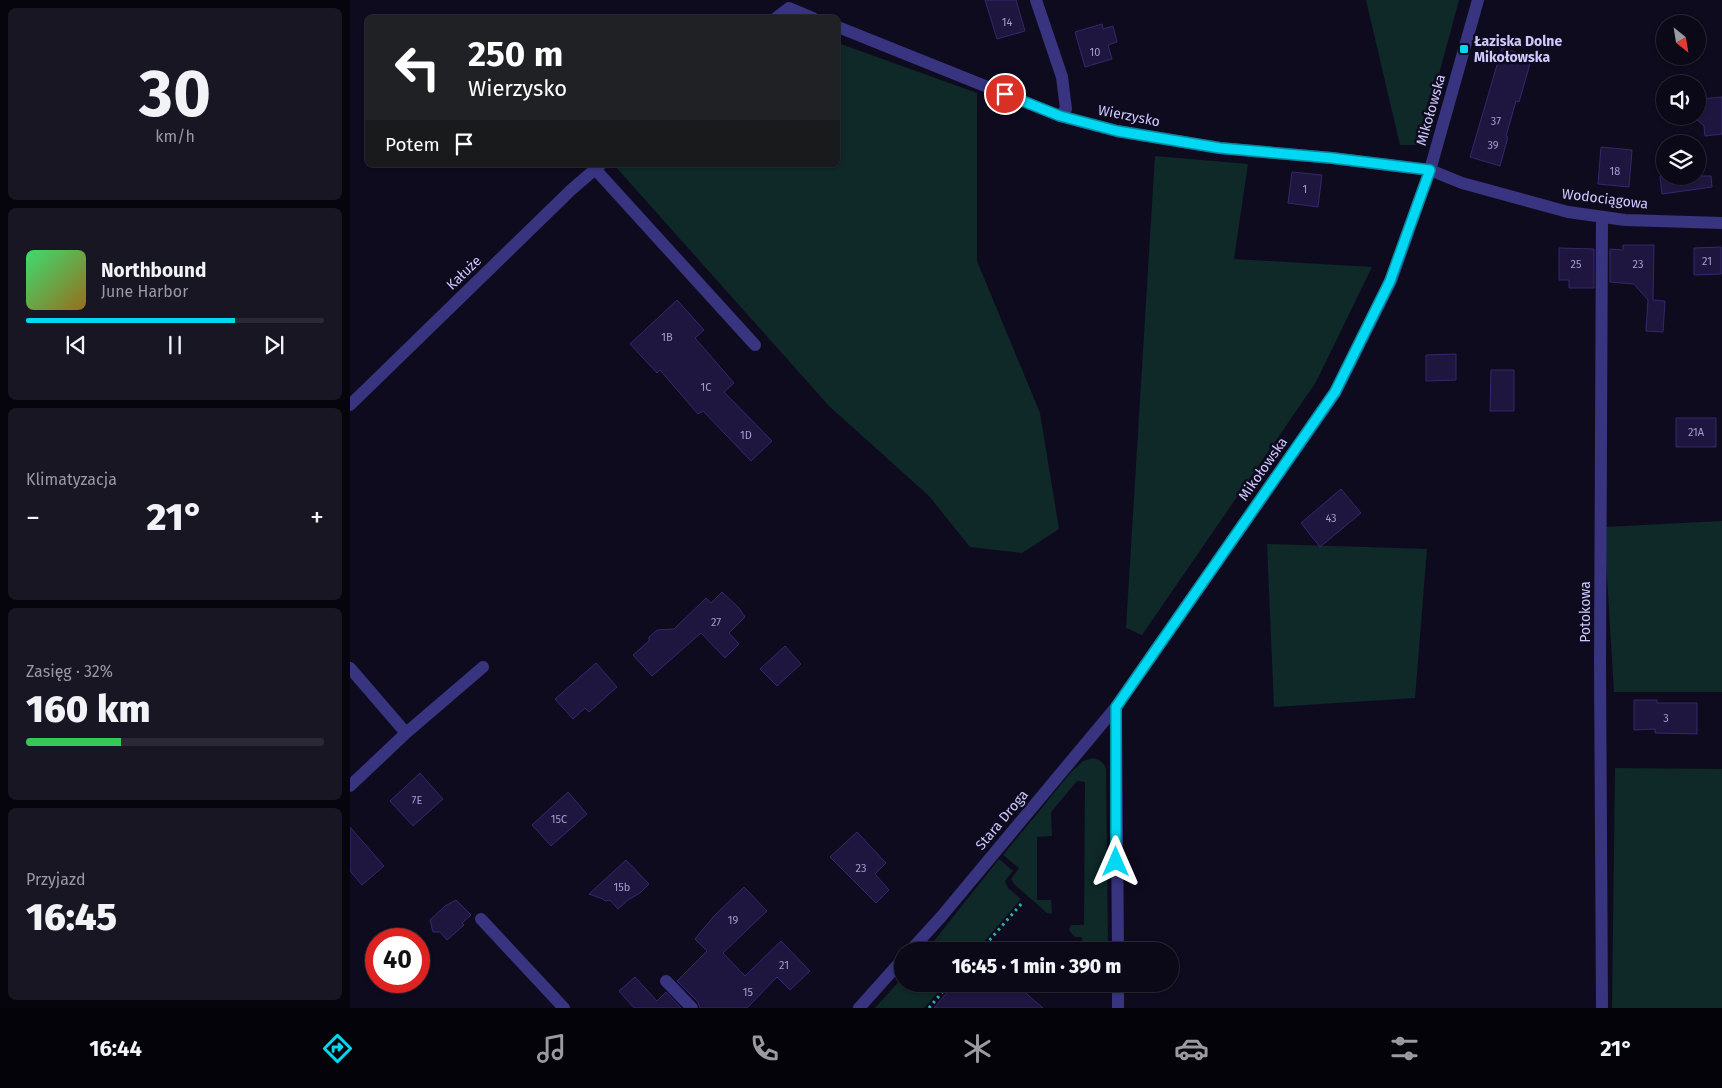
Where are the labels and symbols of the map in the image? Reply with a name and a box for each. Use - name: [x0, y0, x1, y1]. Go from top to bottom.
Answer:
- north arrow: [1656, 15, 1706, 65]
- house number: 14: [1002, 16, 1012, 29]
- place label: Łaziska Dolne Mikołowska: [1474, 33, 1562, 66]
- marker: Łaziska Dolne Mikołowska: [1458, 43, 1470, 55]
- house number: 10: [1090, 46, 1100, 59]
- street label: Mikołowska: [1413, 72, 1449, 148]
- pin: [984, 73, 1026, 115]
- street label: Wierzysko: [1096, 102, 1162, 130]
- house number: 37: [1491, 115, 1501, 128]
- house number: 39: [1487, 139, 1499, 152]
- house number: 18: [1610, 165, 1620, 178]
- house number: 1: [1303, 183, 1307, 196]
- street label: Wodociągowa: [1561, 185, 1649, 213]
- street label: Kałuże: [443, 252, 485, 294]
- house number: 21: [1702, 255, 1712, 268]
- house number: 25: [1571, 258, 1582, 271]
- house number: 23: [1633, 258, 1643, 271]
- house number: 1B: [661, 331, 673, 344]
- house number: 1C: [701, 381, 711, 394]
- house number: 21A: [1688, 426, 1705, 439]
- house number: 1D: [740, 429, 752, 442]
- street label: Mikołowska: [1235, 434, 1291, 504]
- house number: 43: [1325, 512, 1337, 525]
- street label: Potokowa: [1577, 581, 1594, 643]
- house number: 27: [711, 616, 721, 629]
- house number: 3: [1663, 712, 1669, 725]
- street label: Stara Droga: [972, 786, 1032, 854]
- house number: 7E: [412, 794, 422, 807]
- house number: 15C: [551, 813, 567, 826]
- position arrow: [1089, 835, 1141, 887]
- house number: 23: [856, 862, 866, 875]
- house number: 15b: [614, 881, 630, 894]
- house number: 19: [728, 914, 738, 927]
- speed limit sign: 40: [365, 928, 430, 993]
- house number: 21: [779, 959, 789, 972]
- house number: 15: [743, 986, 754, 999]

